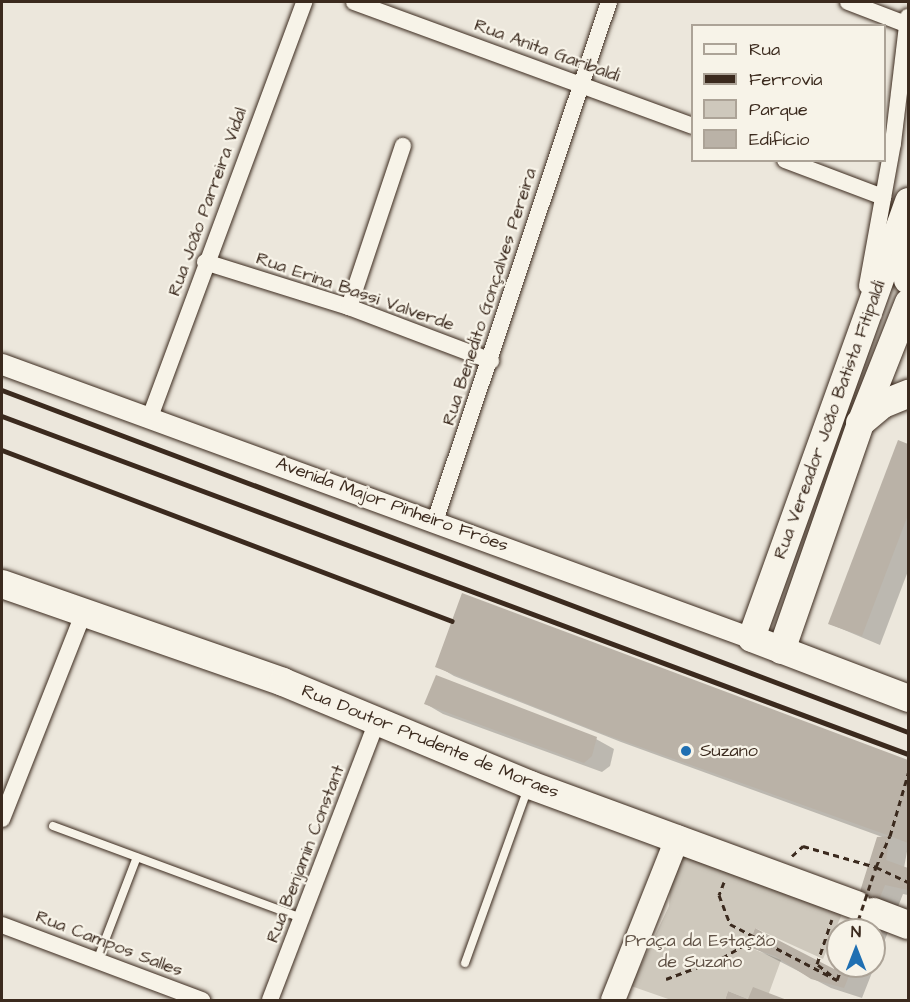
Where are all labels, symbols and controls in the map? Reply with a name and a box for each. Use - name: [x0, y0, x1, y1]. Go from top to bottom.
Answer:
- street label: Rua Anita Garibaldi: [471, 15, 623, 87]
- legend: [691, 24, 886, 162]
- text: Rua: [749, 37, 780, 62]
- text: Ferrovia: [749, 67, 822, 92]
- text: Parque: [749, 97, 808, 122]
- street label: Rua João Parreira Vidal: [164, 105, 252, 299]
- text: Edifício: [749, 127, 809, 152]
- street label: Rua Benedito Gonçalves Pereira: [438, 166, 542, 428]
- street label: Rua Erina Bassi Valverde: [253, 248, 457, 336]
- street label: Rua Vereador João Batista Fitipaldi: [769, 278, 891, 562]
- street label: Avenida Major Pinheiro Fróes: [273, 453, 511, 557]
- street label: Rua Doutor Prudente de Moraes: [298, 680, 562, 804]
- place label: Suzano: [700, 740, 758, 762]
- marker: Suzano: [677, 742, 695, 760]
- street label: Rua Benjamin Constant: [262, 762, 350, 946]
- street label: Rua Campos Salles: [32, 906, 186, 982]
- north arrow: [826, 918, 886, 978]
- text: N: [851, 921, 861, 943]
- park label: Praça da Estação de Suzano: [625, 931, 775, 974]

